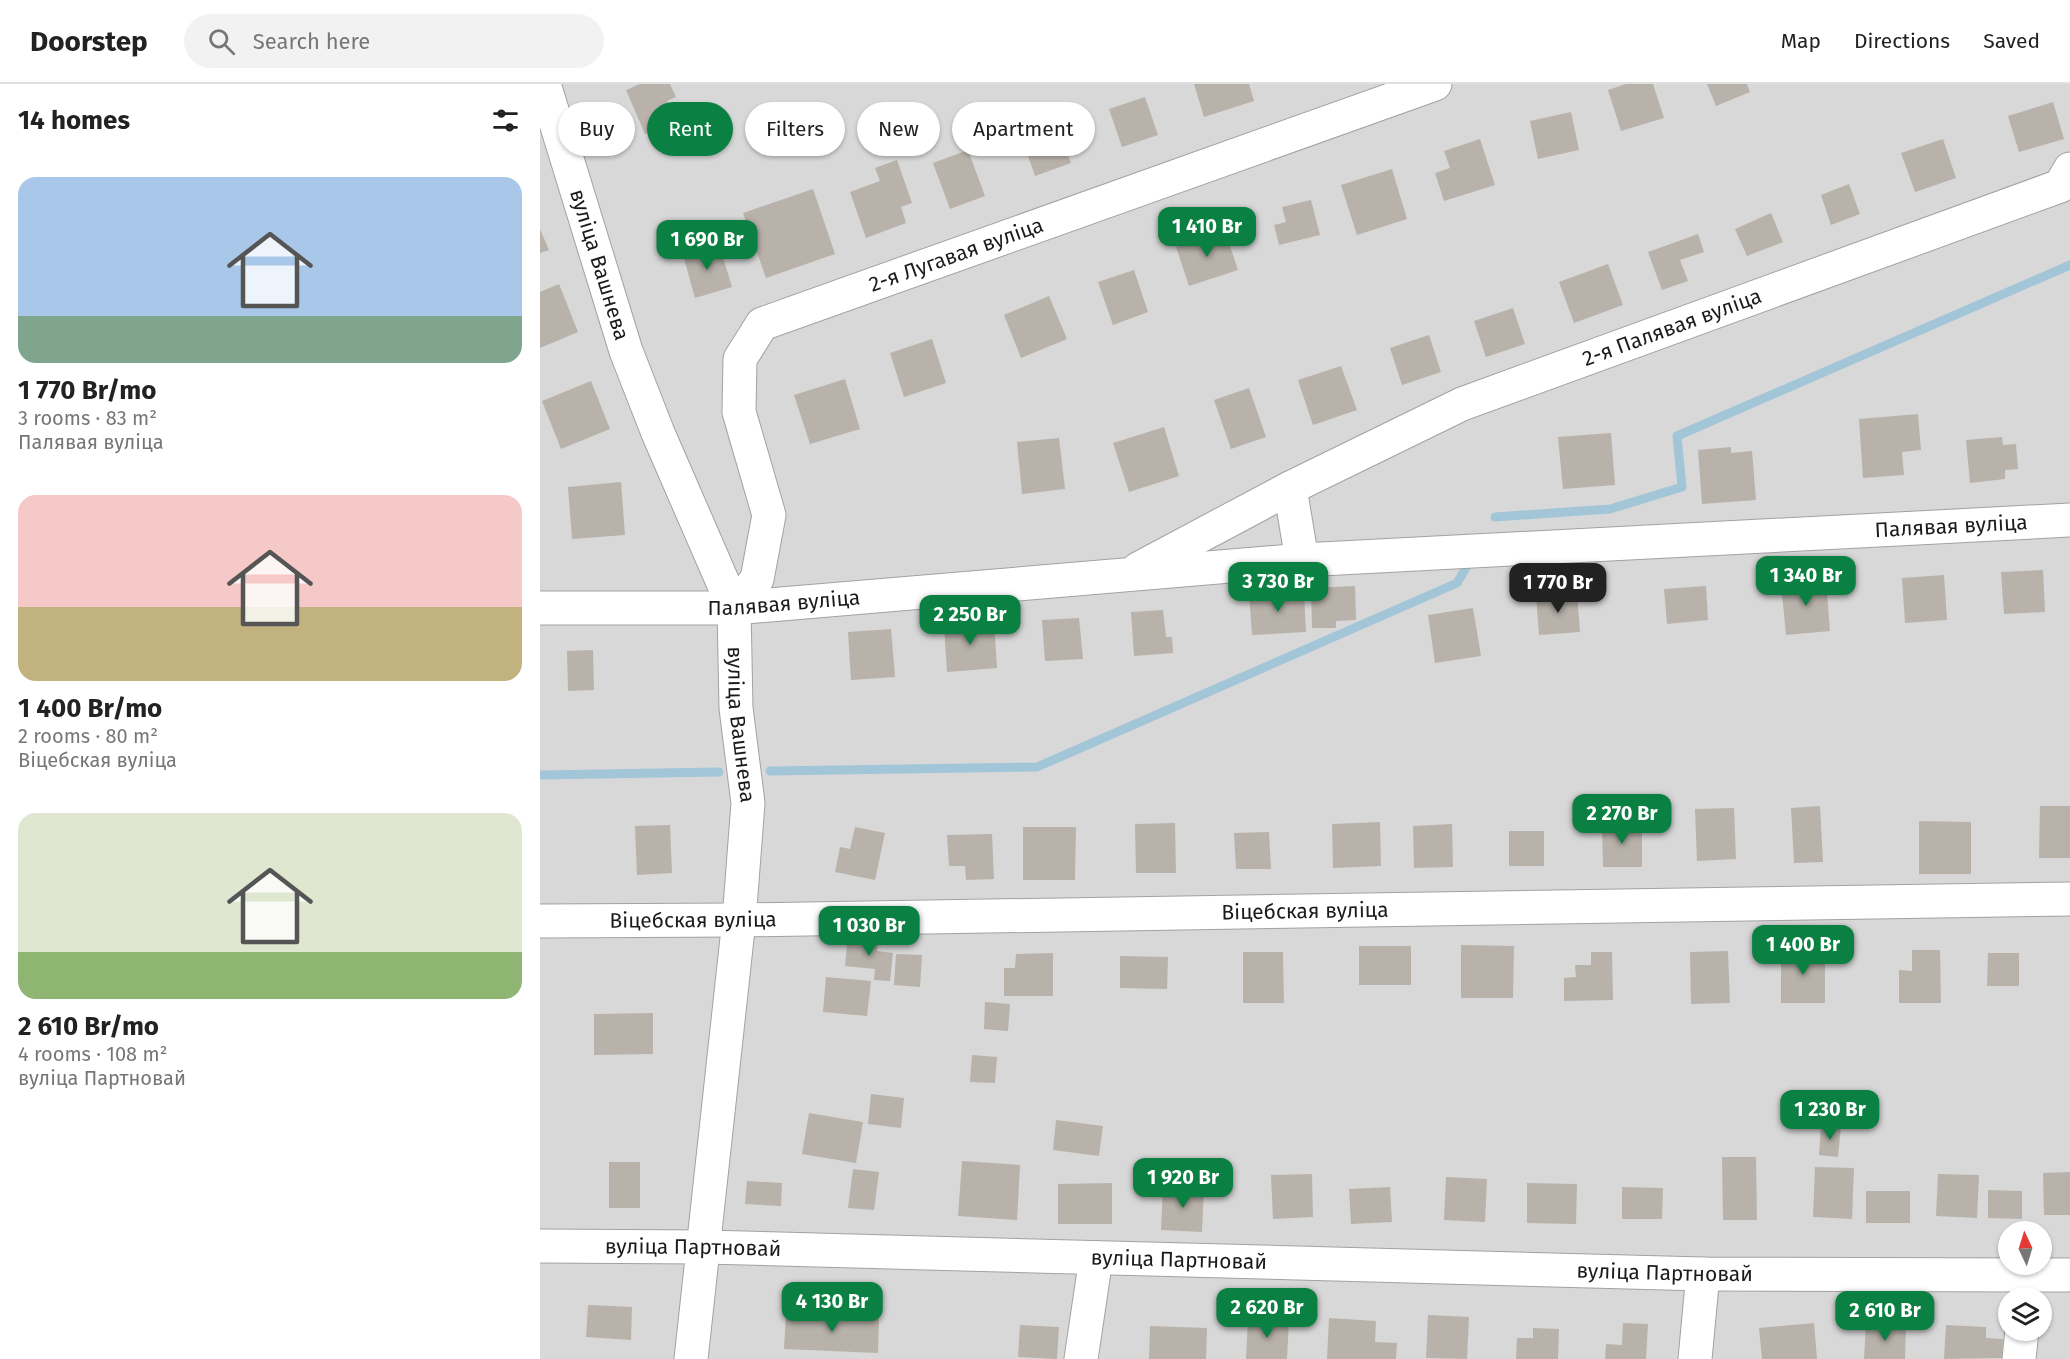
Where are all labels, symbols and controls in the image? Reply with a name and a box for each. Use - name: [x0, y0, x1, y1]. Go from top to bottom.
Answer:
- search box: [184, 14, 604, 68]
- text: Doorstep: [30, 25, 148, 58]
- icon: search: [205, 25, 238, 58]
- text: Search here: [253, 28, 370, 55]
- text: Map: [1781, 28, 1821, 54]
- text: Directions: [1854, 28, 1950, 54]
- text: Saved: [1983, 28, 2040, 54]
- chip: Buy: [558, 102, 635, 156]
- chip: Rent: [647, 102, 733, 156]
- chip: Filters: [745, 102, 845, 156]
- chip: New: [857, 102, 940, 156]
- chip: Apartment: [952, 102, 1095, 156]
- icon: filters: [489, 104, 522, 137]
- text: 14 homes: [18, 105, 130, 136]
- street label: вуліца Вашнева: [564, 186, 635, 344]
- pin: 1 410 Br: [1145, 207, 1269, 258]
- street label: 2-я Лугавая вуліца: [866, 212, 1047, 298]
- text: 1 410 Br: [1172, 214, 1242, 238]
- icon: home: [216, 216, 324, 324]
- pin: 1 690 Br: [645, 220, 769, 271]
- text: 1 690 Br: [671, 227, 744, 251]
- street label: 2-я Палявая вуліца: [1579, 283, 1765, 372]
- text: 1 770 Br/mo: [18, 375, 156, 406]
- text: 3 rooms · 83 m²: [18, 406, 157, 430]
- text: Палявая вуліца: [18, 430, 164, 454]
- street label: Палявая вуліца: [1874, 509, 2028, 543]
- icon: home: [216, 534, 324, 642]
- pin: 1 340 Br: [1744, 556, 1868, 607]
- pin: 3 730 Br: [1216, 562, 1340, 613]
- pin: 1 770 Br: [1496, 563, 1620, 614]
- text: 1 340 Br: [1770, 563, 1842, 587]
- text: 3 730 Br: [1242, 569, 1314, 593]
- text: 1 770 Br: [1523, 570, 1593, 594]
- street label: Палявая вуліца: [708, 584, 861, 621]
- pin: 2 250 Br: [908, 595, 1032, 646]
- text: 2 250 Br: [934, 602, 1006, 626]
- street label: вуліца Вашнева: [722, 646, 761, 804]
- text: 1 400 Br/mo: [18, 693, 162, 724]
- text: 2 rooms · 80 m²: [18, 724, 158, 748]
- text: Віцебская вуліца: [18, 748, 177, 772]
- pin: 2 270 Br: [1560, 794, 1684, 845]
- text: 2 270 Br: [1586, 801, 1658, 825]
- icon: home: [216, 852, 324, 960]
- street label: Віцебская вуліца: [1221, 897, 1389, 925]
- street label: Віцебская вуліца: [609, 906, 777, 934]
- pin: 1 030 Br: [807, 906, 931, 957]
- text: 1 030 Br: [833, 913, 905, 937]
- pin: 1 400 Br: [1741, 925, 1865, 976]
- text: 1 400 Br: [1766, 932, 1840, 956]
- text: 2 610 Br/mo: [18, 1011, 159, 1042]
- text: 4 rooms · 108 m²: [18, 1042, 167, 1066]
- text: вуліца Партновай: [18, 1066, 186, 1090]
- pin: 1 230 Br: [1768, 1090, 1892, 1141]
- text: 1 230 Br: [1794, 1097, 1866, 1121]
- pin: 1 920 Br: [1121, 1158, 1245, 1209]
- text: 1 920 Br: [1147, 1165, 1219, 1189]
- north arrow: [1998, 1221, 2052, 1275]
- map controls: [1998, 1221, 2052, 1341]
- street label: вуліца Партновай: [605, 1233, 782, 1262]
- street label: вуліца Партновай: [1090, 1244, 1267, 1275]
- street label: вуліца Партновай: [1576, 1258, 1753, 1287]
- pin: 4 130 Br: [770, 1282, 894, 1333]
- button: layers: [1998, 1287, 2052, 1341]
- pin: 2 620 Br: [1205, 1288, 1329, 1339]
- text: 4 130 Br: [796, 1289, 868, 1313]
- pin: 2 610 Br: [1823, 1291, 1947, 1342]
- text: 2 620 Br: [1230, 1295, 1304, 1319]
- text: 2 610 Br: [1849, 1298, 1921, 1322]

